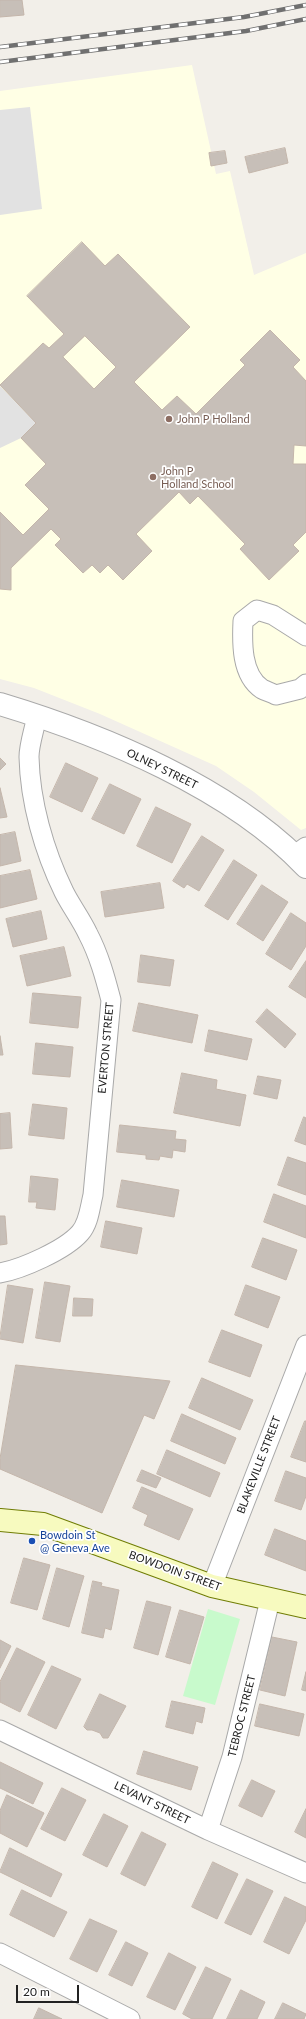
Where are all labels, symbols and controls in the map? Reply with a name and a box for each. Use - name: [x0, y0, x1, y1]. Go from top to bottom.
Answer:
- place label: John P Holland: [177, 412, 250, 426]
- marker: John P Holland: [164, 414, 174, 424]
- place label: John P Holland School: [161, 464, 234, 490]
- marker: John P Holland School: [148, 472, 158, 482]
- street label: OLNEY STREET: [124, 746, 200, 792]
- street label: EVERTON STREET: [95, 1002, 117, 1094]
- street label: BLAKEVILLE STREET: [234, 1414, 284, 1516]
- place label: Bowdoin St @ Geneva Ave: [40, 1528, 110, 1554]
- marker: Bowdoin St @ Geneva Ave: [27, 1536, 37, 1546]
- street label: BOWDOIN STREET: [127, 1548, 223, 1594]
- street label: TEBROC STREET: [225, 1674, 259, 1758]
- street label: LEVANT STREET: [112, 1779, 192, 1827]
- scale bar: [18, 1977, 81, 2003]
- text: 20 m: [23, 1984, 50, 1999]

